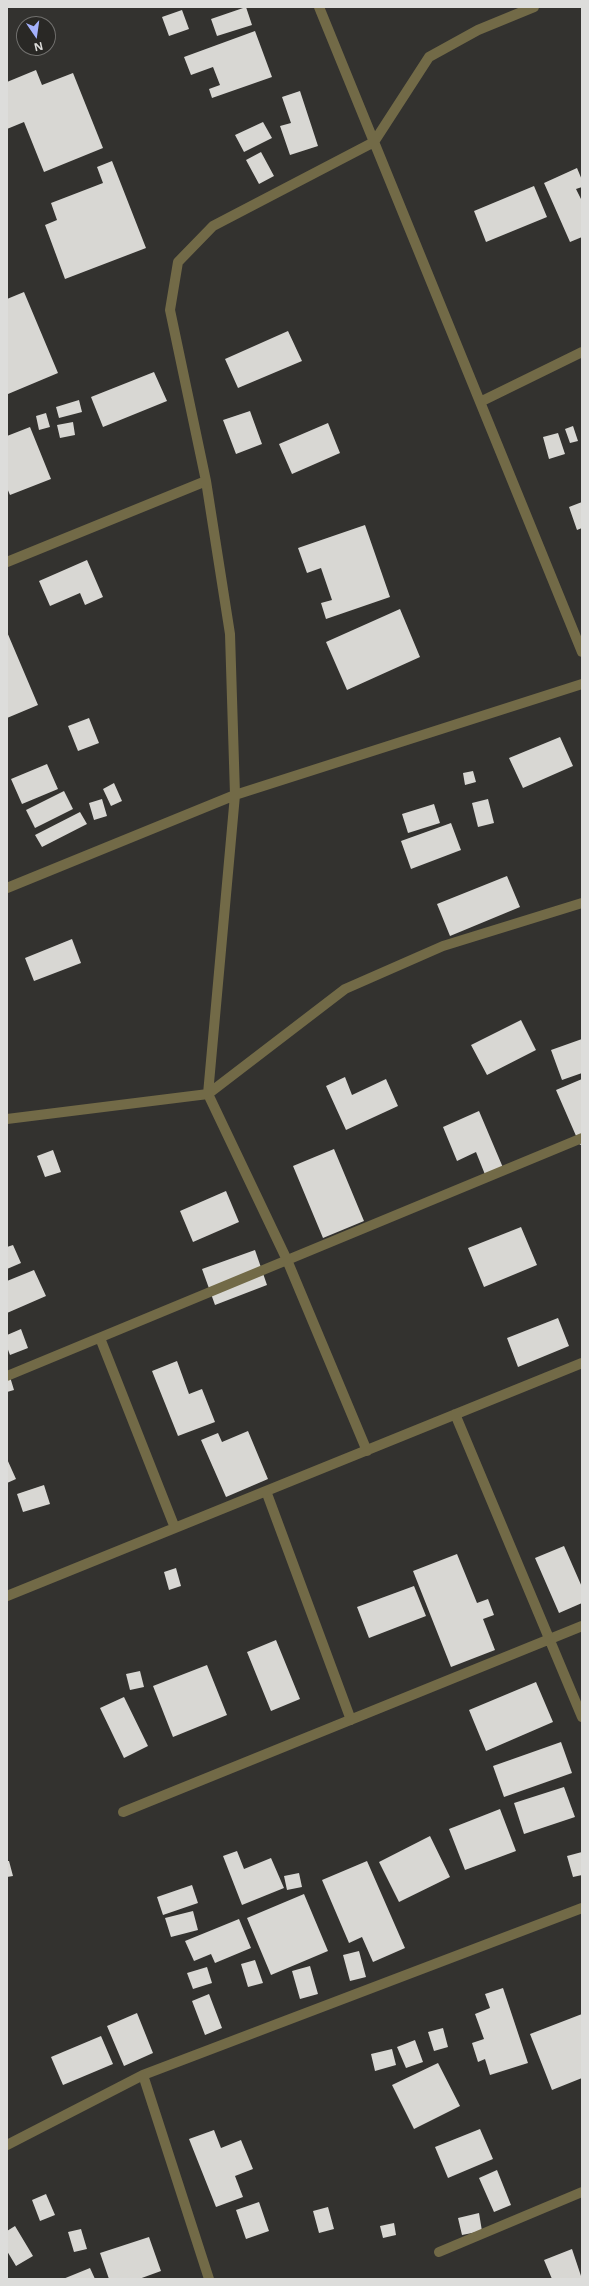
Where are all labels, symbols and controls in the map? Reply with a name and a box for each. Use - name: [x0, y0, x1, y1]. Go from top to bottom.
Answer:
- north arrow: [16, 16, 56, 56]
- text: N: [33, 39, 45, 56]

